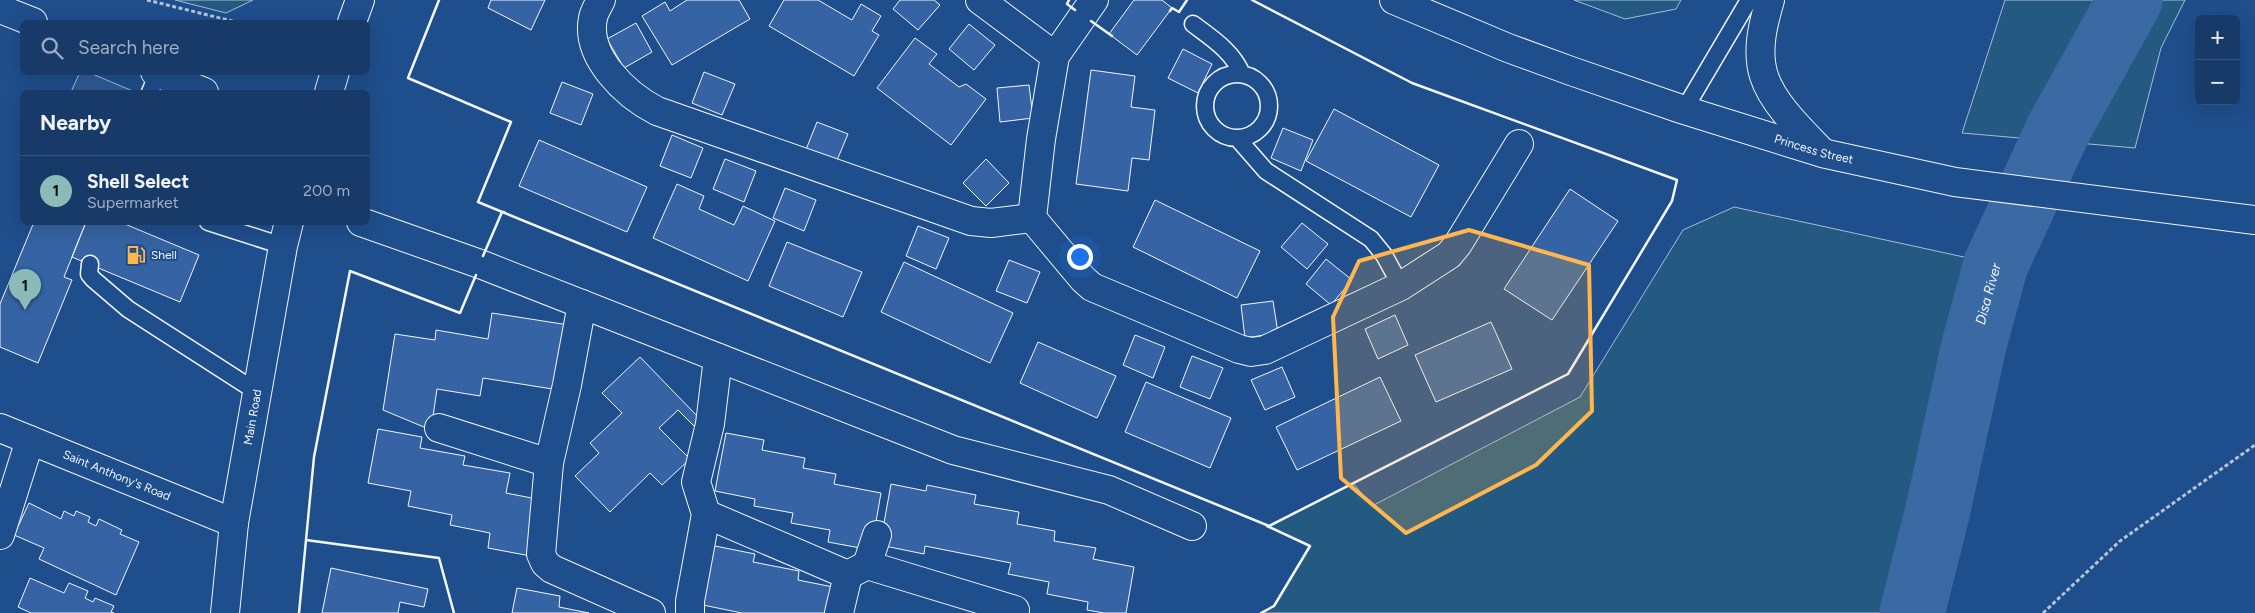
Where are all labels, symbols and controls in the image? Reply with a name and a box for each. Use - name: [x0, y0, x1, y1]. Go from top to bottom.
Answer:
- map controls: [2195, 15, 2240, 105]
- button: +: [2195, 15, 2240, 60]
- search box: [20, 20, 370, 75]
- icon: search: [38, 34, 66, 62]
- text: Search here: [78, 36, 180, 59]
- button: −: [2195, 60, 2240, 105]
- text: Nearby: [40, 110, 111, 135]
- street label: Princess Street: [1773, 132, 1855, 167]
- text: Shell Select: [87, 170, 189, 193]
- text: 1: [53, 181, 59, 200]
- text: 200 m: [303, 181, 350, 200]
- text: Supermarket: [87, 193, 179, 212]
- fuel station icon: Shell: [125, 244, 147, 266]
- your location: [1067, 244, 1093, 270]
- place label: Shell: [151, 248, 177, 262]
- water label: Disa River: [1972, 260, 2005, 327]
- pin: 1: [9, 269, 41, 310]
- street label: Main Road: [241, 388, 265, 446]
- street label: Saint Anthony's Road: [61, 447, 173, 504]

